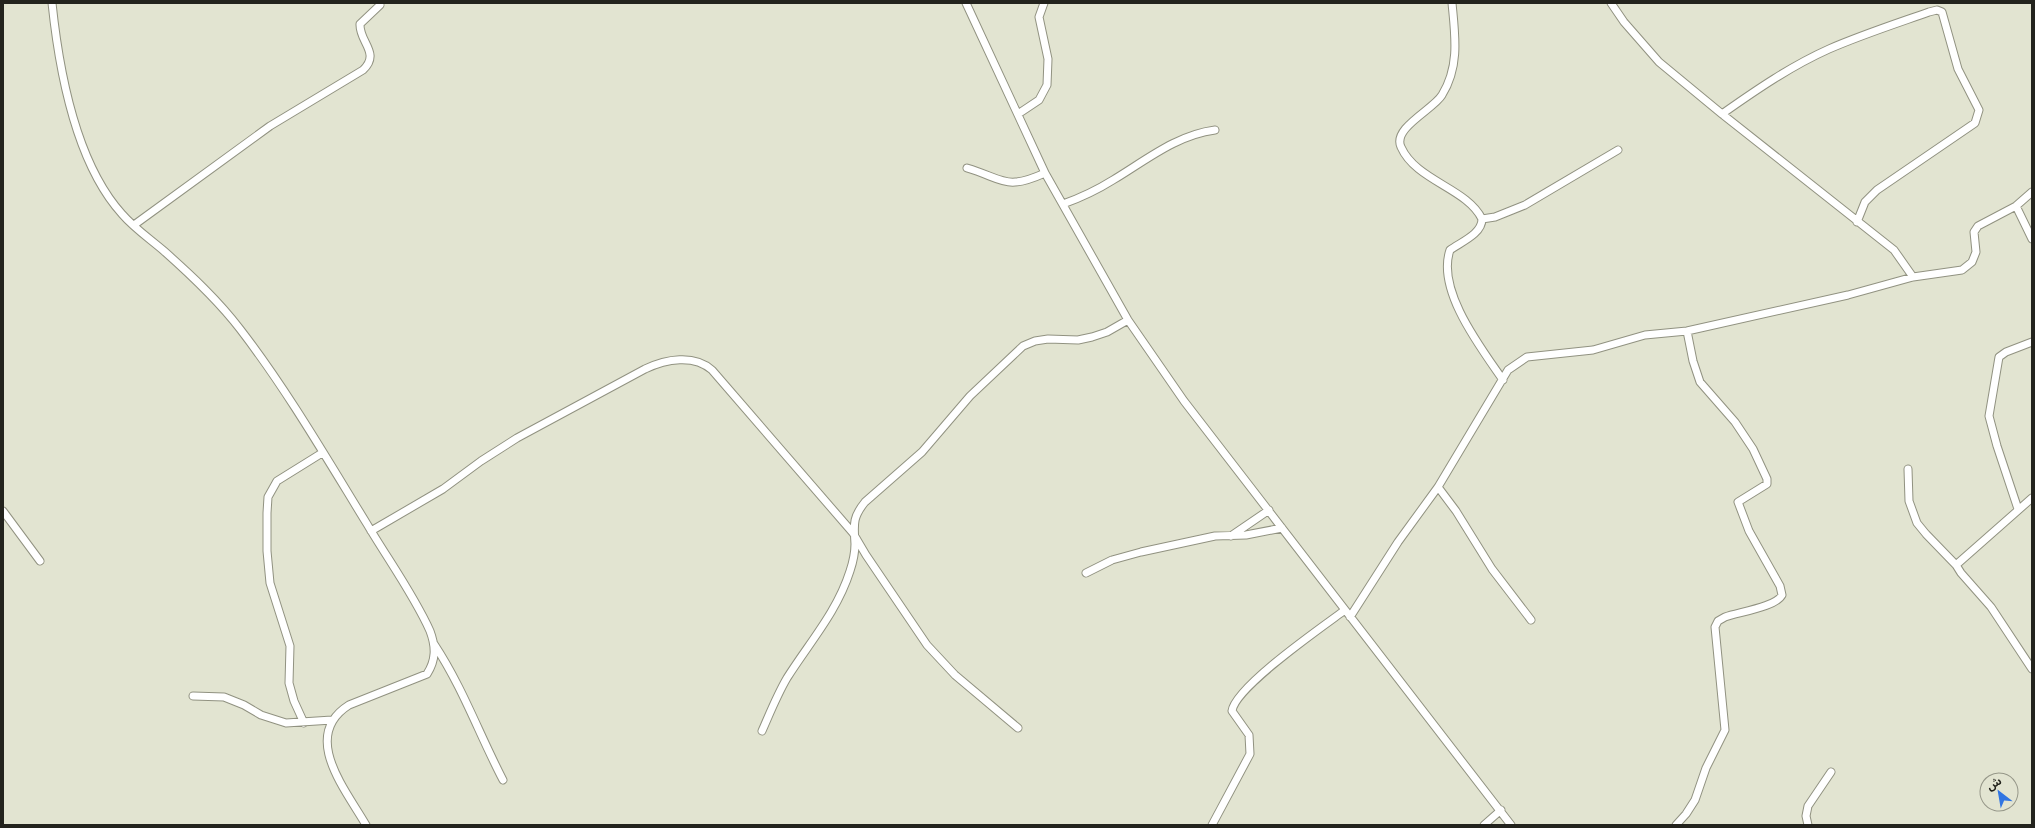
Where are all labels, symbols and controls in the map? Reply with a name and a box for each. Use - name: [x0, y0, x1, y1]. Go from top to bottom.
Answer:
- north arrow: [1979, 772, 2019, 812]
- text: ش: [1984, 774, 2004, 793]

